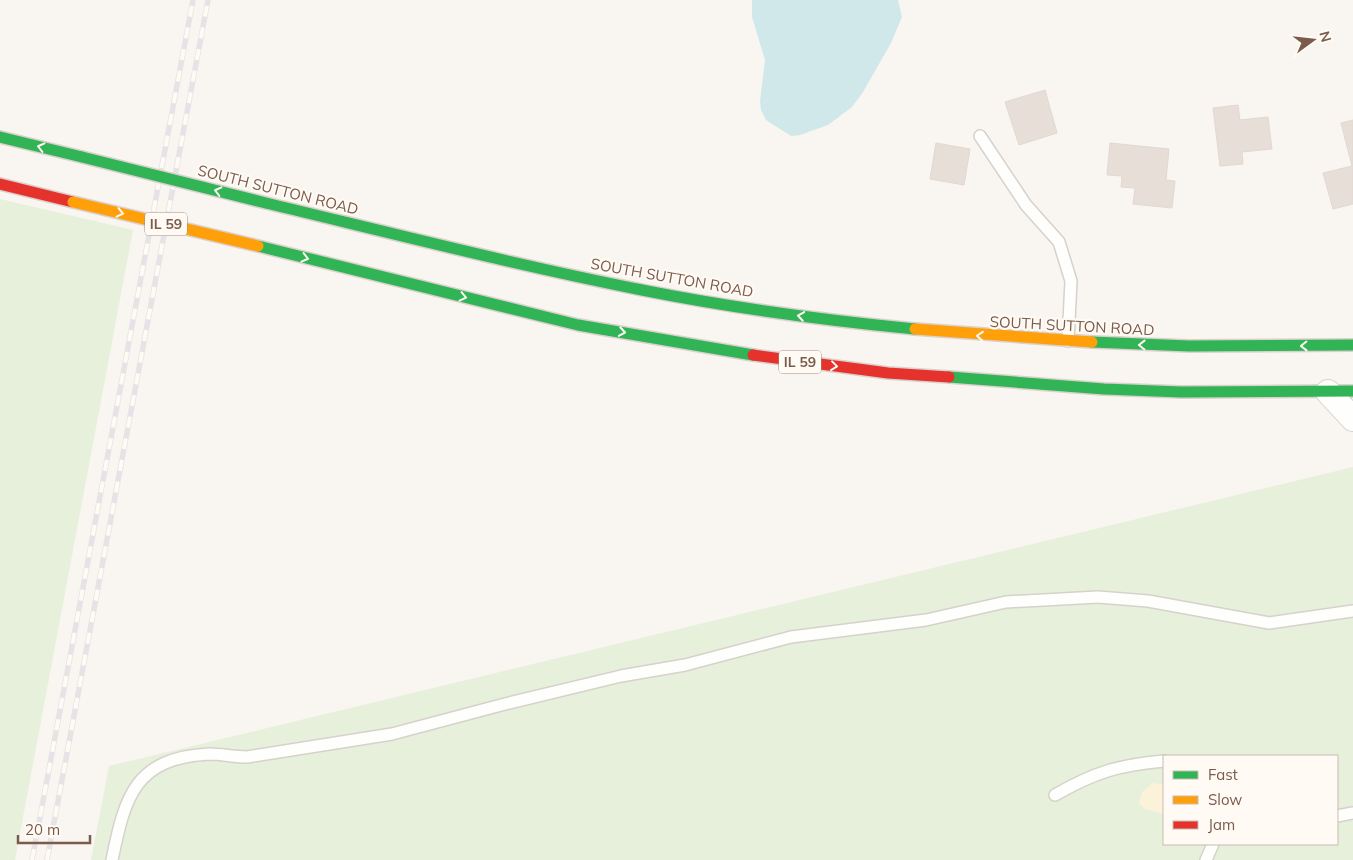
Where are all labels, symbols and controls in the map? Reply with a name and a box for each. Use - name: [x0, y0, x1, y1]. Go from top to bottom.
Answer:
- north arrow: [1288, 15, 1338, 65]
- text: N: [1315, 29, 1336, 44]
- one-way arrow: [37, 142, 46, 153]
- street label: SOUTH SUTTON ROAD: [196, 160, 360, 219]
- one-way arrow: [214, 186, 223, 197]
- one-way arrow: [116, 207, 125, 218]
- road number: IL 59: [145, 212, 187, 235]
- one-way arrow: [301, 252, 310, 263]
- street label: SOUTH SUTTON ROAD: [589, 254, 755, 301]
- one-way arrow: [459, 291, 468, 302]
- one-way arrow: [796, 311, 805, 321]
- street label: SOUTH SUTTON ROAD: [989, 312, 1155, 339]
- one-way arrow: [617, 327, 626, 337]
- one-way arrow: [975, 330, 983, 341]
- one-way arrow: [1138, 340, 1146, 350]
- one-way arrow: [1300, 341, 1308, 351]
- road number: IL 59: [779, 351, 821, 374]
- one-way arrow: [830, 360, 838, 371]
- legend: [1163, 755, 1338, 845]
- text: Fast: [1208, 765, 1238, 784]
- text: Slow: [1208, 790, 1242, 809]
- scale bar: [18, 812, 90, 844]
- text: Jam: [1208, 815, 1235, 834]
- text: 20 m: [25, 820, 60, 839]

